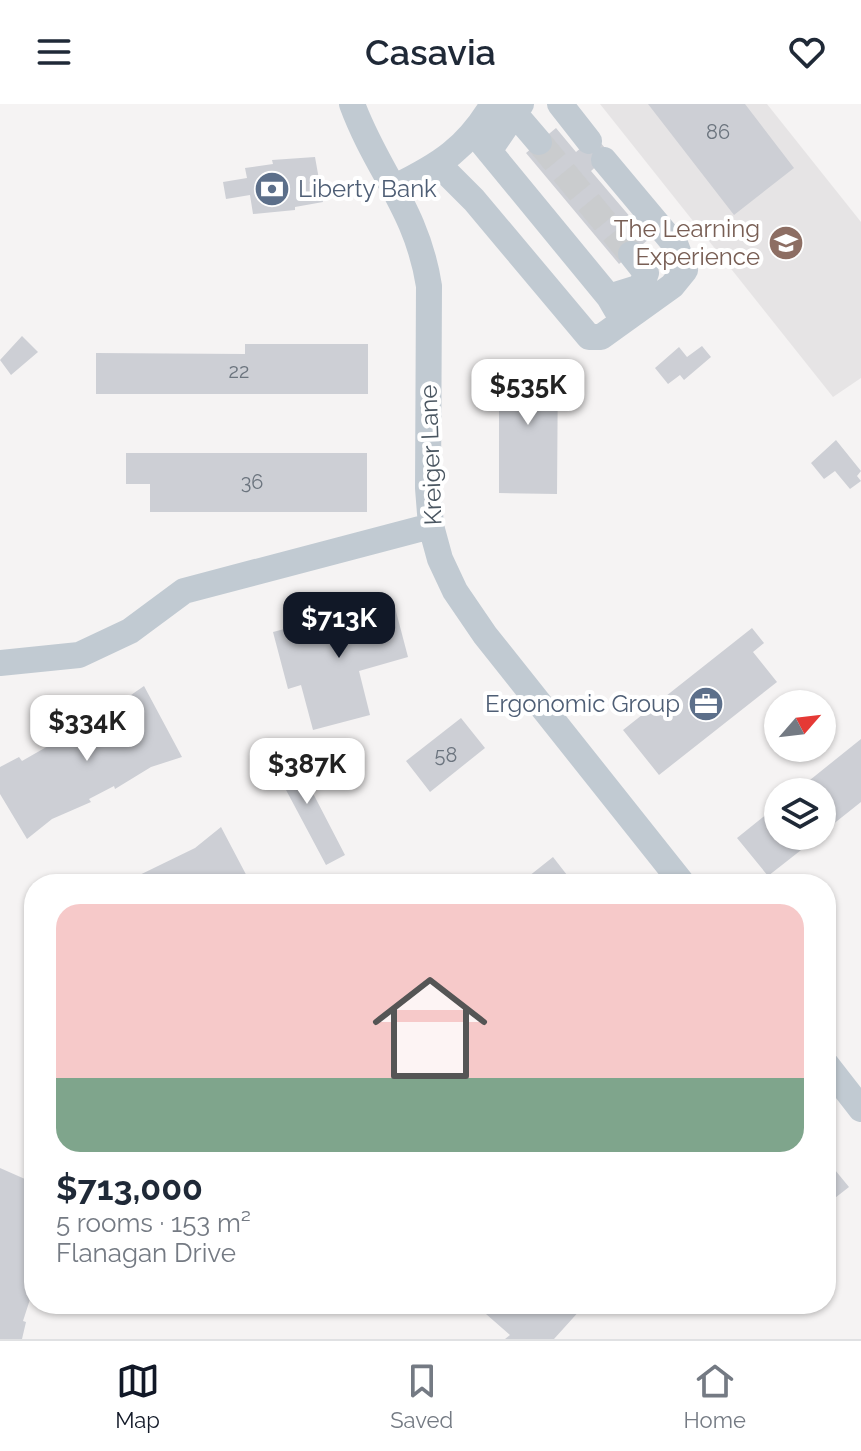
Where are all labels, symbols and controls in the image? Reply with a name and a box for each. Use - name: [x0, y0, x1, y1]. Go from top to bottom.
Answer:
- icon: menu: [32, 30, 76, 74]
- icon: heart: [785, 30, 829, 74]
- text: Casavia: [365, 31, 496, 73]
- house number: 86: [706, 120, 730, 144]
- bank icon: Liberty Bank: [253, 170, 291, 208]
- place label: Liberty Bank: [298, 174, 437, 203]
- place label: The Learning Experience: [614, 214, 760, 271]
- school or university icon: The Learning Experience: [767, 224, 805, 262]
- house number: 22: [229, 359, 249, 383]
- pin: $535K: [472, 359, 584, 427]
- text: $535K: [489, 370, 567, 400]
- street label: Kreiger Lane: [414, 384, 447, 526]
- house number: 36: [241, 470, 263, 494]
- pin: $713K: [283, 592, 395, 660]
- text: $713K: [301, 603, 377, 633]
- office icon: Ergonomic Group: [687, 685, 725, 723]
- place label: Ergonomic Group: [485, 689, 680, 718]
- north arrow: [764, 690, 836, 762]
- map controls: [764, 690, 836, 850]
- pin: $334K: [31, 695, 143, 763]
- text: $334K: [48, 706, 126, 736]
- pin: $387K: [251, 738, 363, 806]
- house number: 58: [435, 743, 457, 767]
- text: $387K: [268, 749, 346, 779]
- button: layers: [764, 778, 836, 850]
- icon: home: [358, 956, 502, 1100]
- text: $713,000: [56, 1168, 203, 1208]
- text: 5 rooms · 153 m²: [56, 1208, 251, 1238]
- text: Flanagan Drive: [56, 1238, 236, 1268]
- tab: Map: [115, 1359, 160, 1433]
- tab: Saved: [390, 1359, 453, 1433]
- tab: Home: [684, 1359, 746, 1433]

